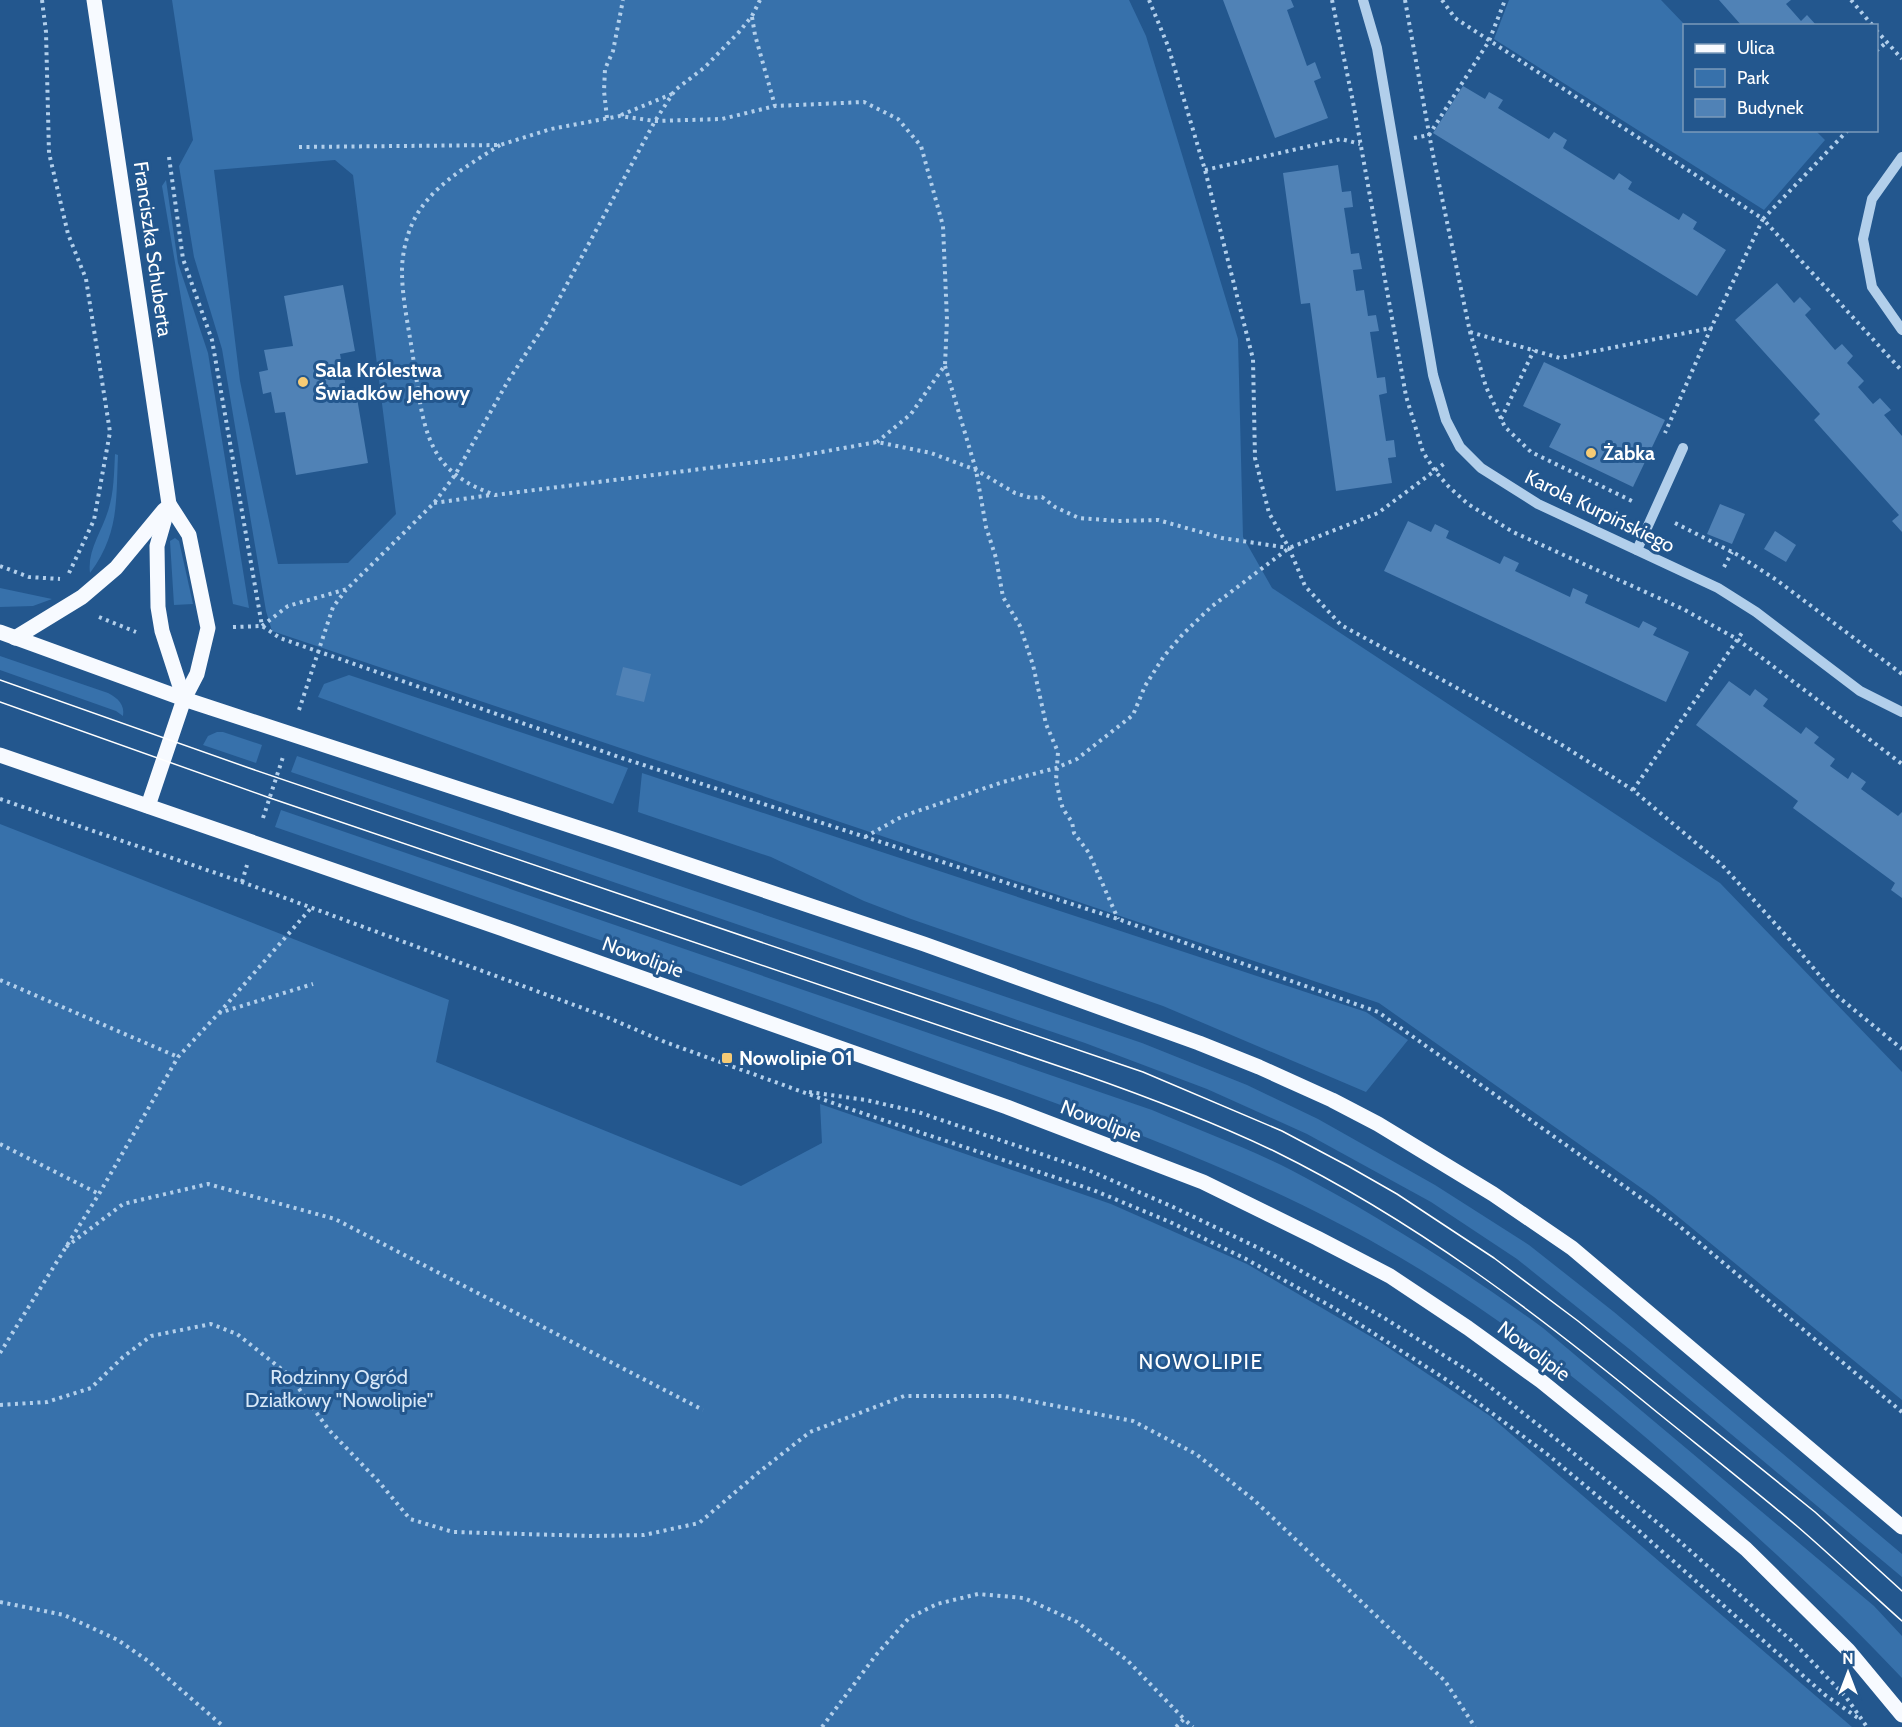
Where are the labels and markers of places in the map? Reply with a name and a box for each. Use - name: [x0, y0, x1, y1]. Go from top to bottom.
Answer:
- place label: Sala Królestwa Świadków Jehowy: [315, 358, 470, 405]
- marker: Sala Królestwa Świadków Jehowy: [296, 375, 310, 389]
- place label: Żabka: [1603, 441, 1655, 465]
- marker: Żabka: [1584, 446, 1598, 460]
- place label: Nowolipie 01: [739, 1046, 853, 1070]
- marker: Nowolipie 01: [720, 1051, 734, 1065]

